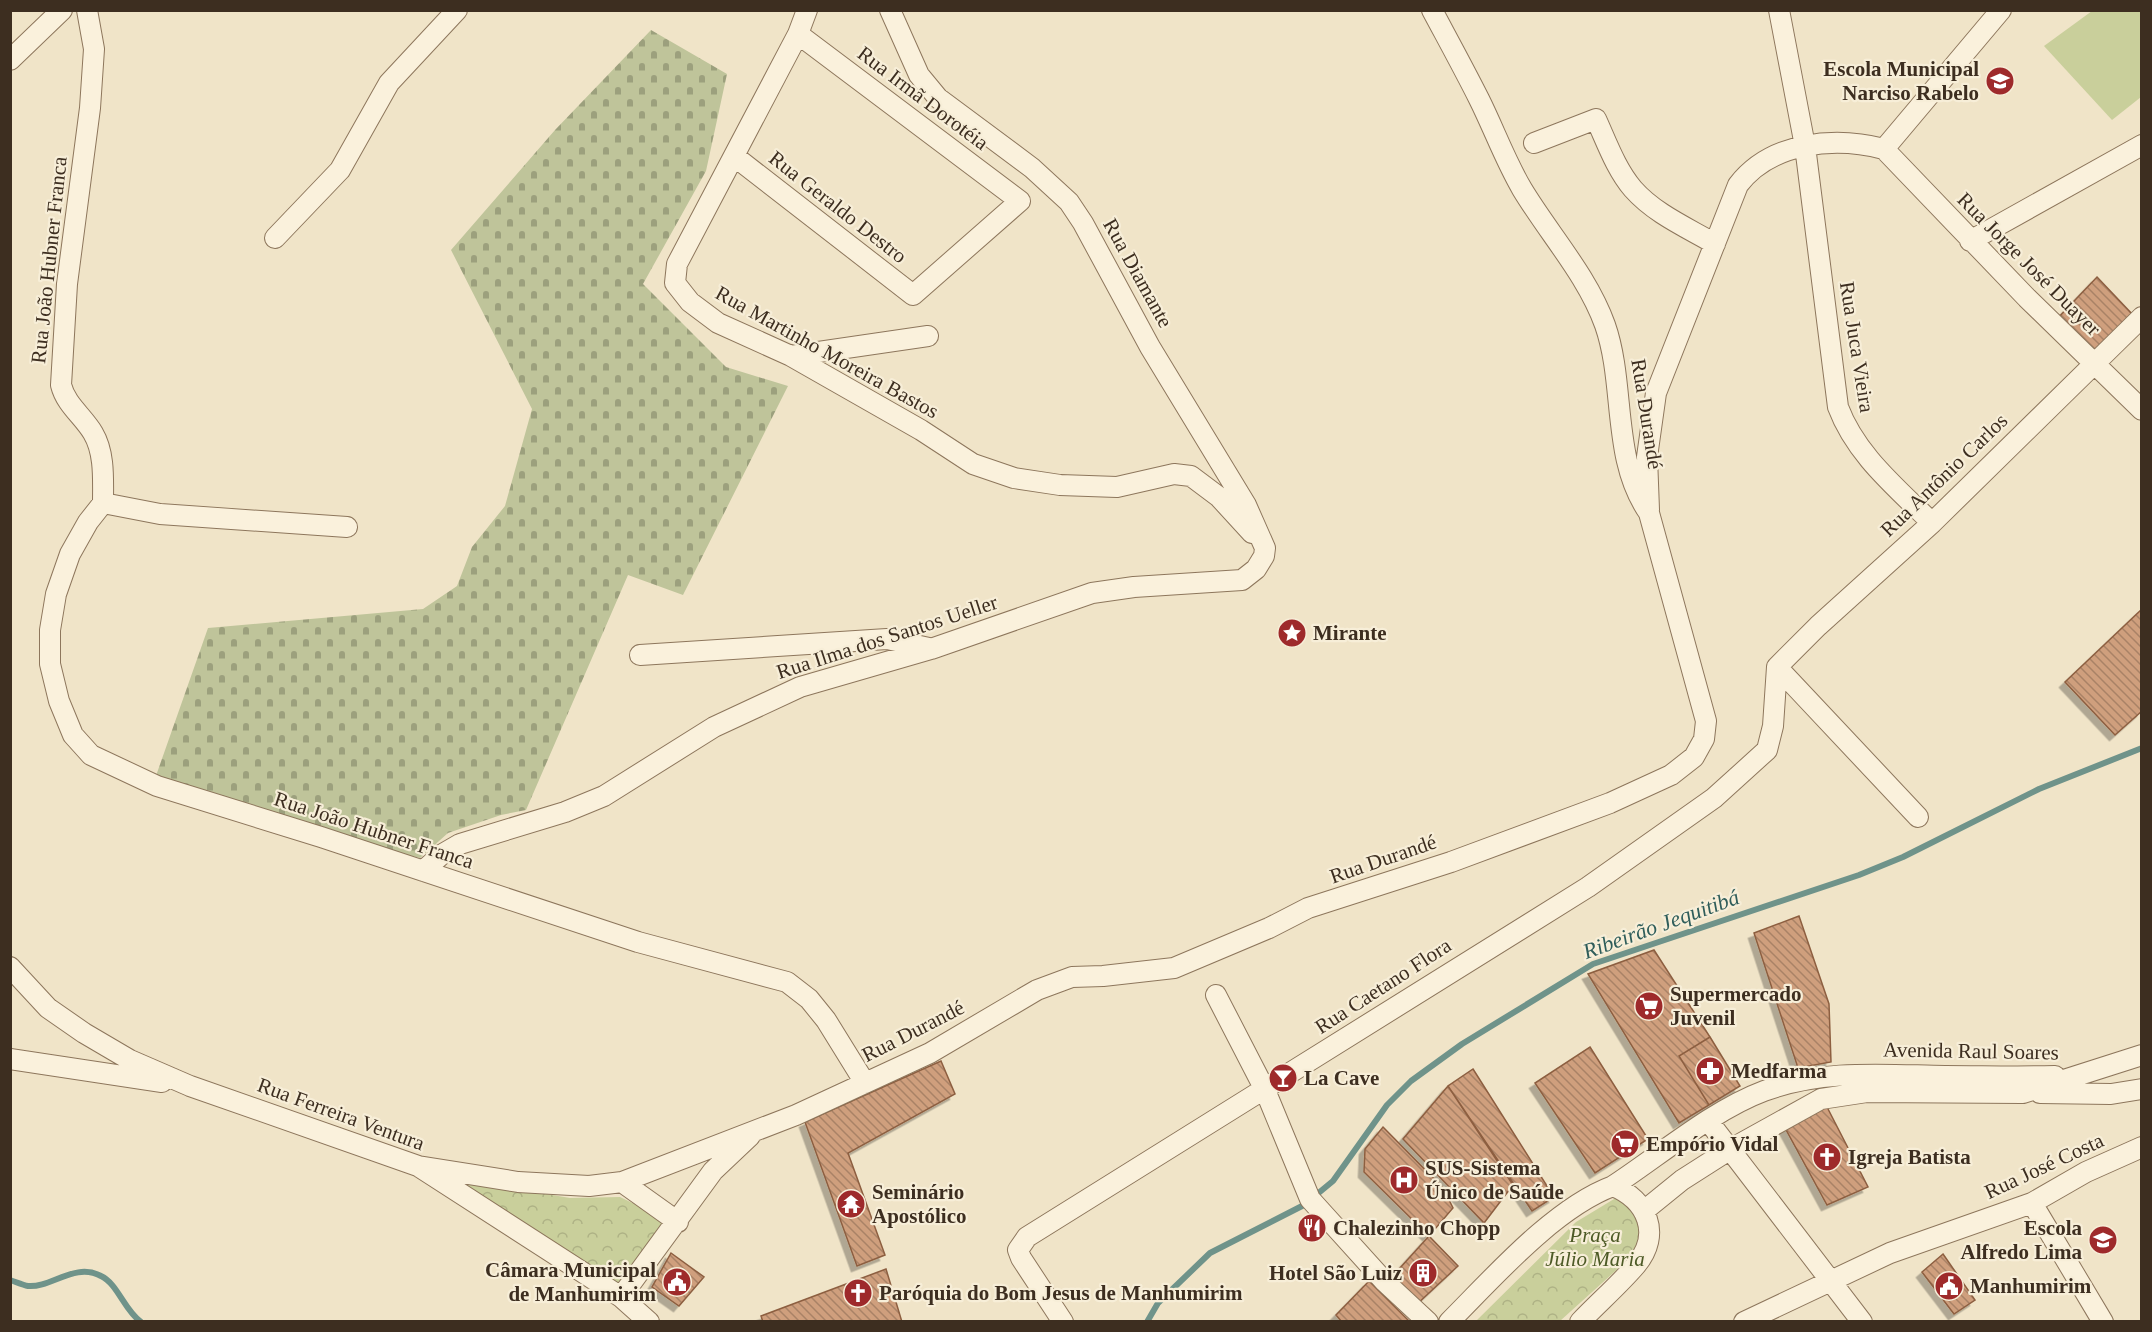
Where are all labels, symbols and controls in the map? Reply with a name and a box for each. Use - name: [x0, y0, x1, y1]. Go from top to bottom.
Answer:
- street label: Rua Irmã Dorotéia: [853, 41, 994, 155]
- place label: Escola Municipal Narciso Rabelo: [1823, 57, 1979, 105]
- school or university icon: Escola Municipal Narciso Rabelo: [1984, 65, 2016, 97]
- street label: Rua Geraldo Destro: [764, 146, 912, 268]
- street label: Rua João Hubner Franca: [26, 155, 72, 365]
- street label: Rua Jorge José Duayer: [1952, 187, 2106, 341]
- street label: Rua Diamante: [1098, 214, 1178, 332]
- street label: Rua Juca Vieira: [1835, 280, 1879, 415]
- street label: Rua Martinho Moreira Bastos: [711, 281, 943, 423]
- street label: Rua Durandé: [1626, 357, 1668, 471]
- street label: Rua Antônio Carlos: [1876, 408, 2012, 542]
- street label: Rua Ilma dos Santos Ueller: [773, 590, 1001, 684]
- place icon: Mirante: [1276, 617, 1308, 649]
- place label: Mirante: [1313, 621, 1386, 645]
- street label: Rua João Hubner Franca: [271, 786, 477, 874]
- street label: Rua Durandé: [1326, 830, 1440, 888]
- water label: Ribeirão Jequitibá: [1579, 884, 1742, 964]
- street label: Rua Caetano Flora: [1310, 933, 1456, 1039]
- place label: Supermercado Juvenil: [1670, 982, 1801, 1030]
- supermarket icon: Supermercado Juvenil: [1633, 990, 1665, 1022]
- street label: Rua Durandé: [858, 995, 968, 1067]
- street label: Avenida Raul Soares: [1883, 1037, 2059, 1065]
- pharmacy icon: Medfarma: [1694, 1055, 1726, 1087]
- place label: Medfarma: [1731, 1059, 1827, 1083]
- bar icon: La Cave: [1267, 1062, 1299, 1094]
- place label: La Cave: [1304, 1066, 1379, 1090]
- street label: Rua Ferreira Ventura: [254, 1073, 428, 1156]
- supermarket icon: Empório Vidal: [1609, 1128, 1641, 1160]
- street label: Rua José Costa: [1981, 1128, 2108, 1204]
- place label: Empório Vidal: [1646, 1132, 1779, 1156]
- church icon: Igreja Batista: [1811, 1141, 1843, 1173]
- place label: Igreja Batista: [1848, 1145, 1971, 1169]
- place label: SUS-Sistema Único de Saúde: [1425, 1156, 1564, 1204]
- hospital icon: SUS-Sistema Único de Saúde: [1388, 1164, 1420, 1196]
- place label: Seminário Apostólico: [872, 1180, 967, 1228]
- temple icon: Seminário Apostólico: [835, 1188, 867, 1220]
- restaurant icon: Chalezinho Chopp: [1296, 1212, 1328, 1244]
- place label: Chalezinho Chopp: [1333, 1216, 1500, 1240]
- place label: Escola Alfredo Lima: [1960, 1216, 2082, 1264]
- park label: Praça Júlio Maria: [1545, 1223, 1645, 1271]
- school or university icon: Escola Alfredo Lima: [2087, 1224, 2119, 1256]
- building icon: Hotel São Luiz: [1407, 1257, 1439, 1289]
- place label: Câmara Municipal de Manhumirim: [485, 1258, 656, 1306]
- place label: Hotel São Luiz: [1269, 1261, 1402, 1285]
- public building icon: Câmara Municipal de Manhumirim: [661, 1266, 693, 1298]
- public building icon: Manhumirim: [1933, 1270, 1965, 1302]
- place label: Manhumirim: [1970, 1274, 2092, 1298]
- church icon: Paróquia do Bom Jesus de Manhumirim: [842, 1277, 874, 1309]
- place label: Paróquia do Bom Jesus de Manhumirim: [879, 1281, 1243, 1305]

